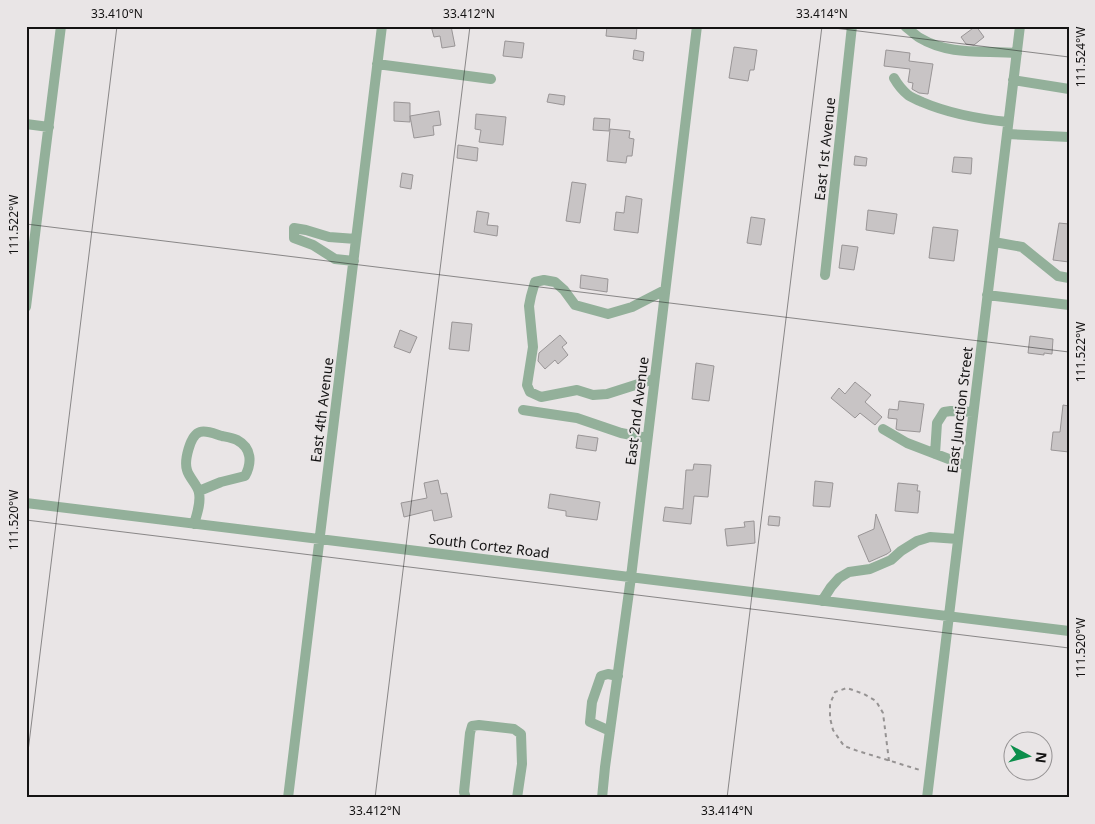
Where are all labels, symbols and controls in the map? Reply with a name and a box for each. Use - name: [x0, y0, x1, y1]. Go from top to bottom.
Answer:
- text: 33.410°N: [91, 5, 143, 22]
- text: 33.412°N: [443, 5, 495, 22]
- text: 33.414°N: [796, 5, 848, 22]
- text: 111.524°W: [1072, 27, 1089, 87]
- street label: East 1st Avenue: [810, 96, 839, 201]
- text: 111.522°W: [5, 195, 22, 255]
- text: 111.522°W: [1072, 322, 1089, 382]
- street label: East Junction Street: [942, 346, 977, 474]
- street label: East 4th Avenue: [306, 356, 337, 463]
- street label: East 2nd Avenue: [620, 356, 653, 466]
- text: 111.520°W: [5, 490, 22, 550]
- street label: South Cortez Road: [427, 529, 551, 562]
- text: 111.520°W: [1072, 618, 1089, 678]
- north arrow: [1002, 732, 1052, 782]
- text: N: [1031, 751, 1052, 764]
- text: 33.412°N: [349, 802, 401, 819]
- text: 33.414°N: [701, 802, 753, 819]

